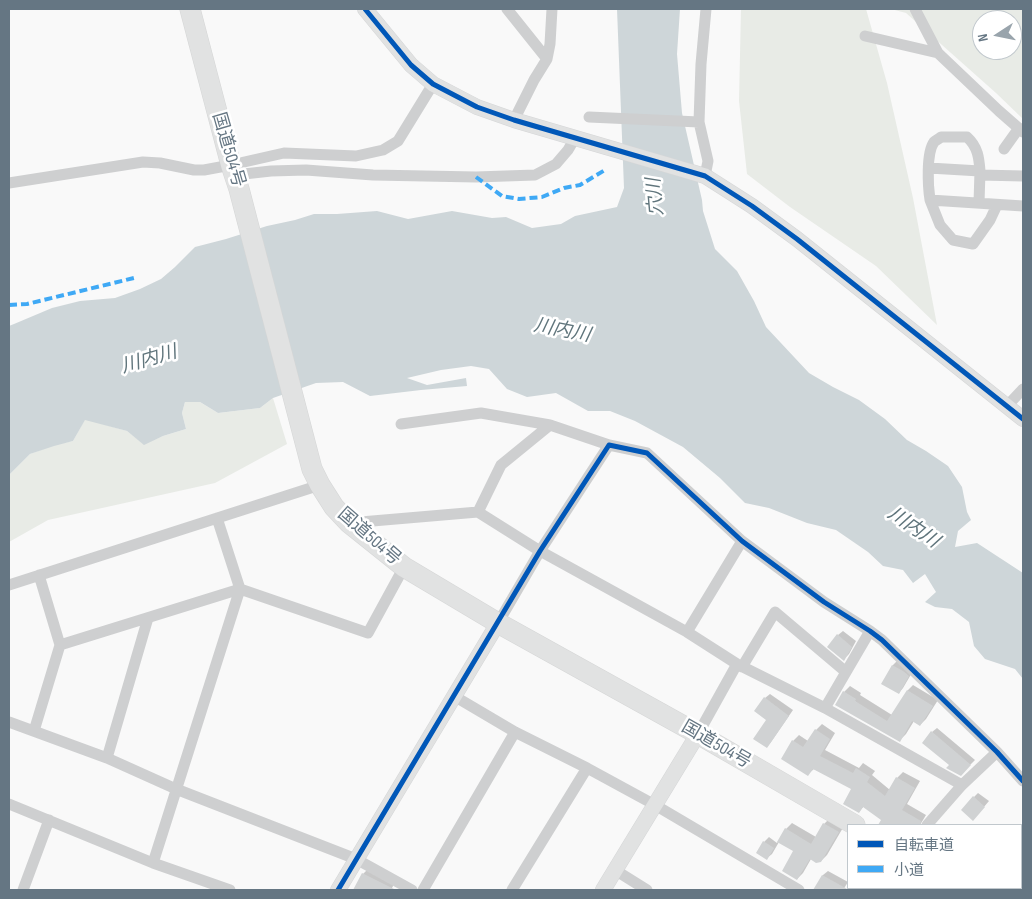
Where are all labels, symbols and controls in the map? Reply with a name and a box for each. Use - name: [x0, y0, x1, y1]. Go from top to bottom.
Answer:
- north arrow: [972, 10, 1022, 60]
- text: N: [974, 32, 992, 43]
- street label: 国道504号: [207, 110, 249, 190]
- water label: 穴川: [643, 177, 669, 217]
- water label: 川内川: [532, 314, 592, 348]
- water label: 川内川: [118, 341, 180, 379]
- water label: 川内川: [883, 503, 943, 553]
- street label: 国道504号: [333, 504, 405, 570]
- street label: 国道504号: [677, 716, 755, 774]
- legend: [847, 824, 1022, 889]
- text: 自転車道: [894, 836, 954, 855]
- text: 小道: [894, 861, 924, 880]

